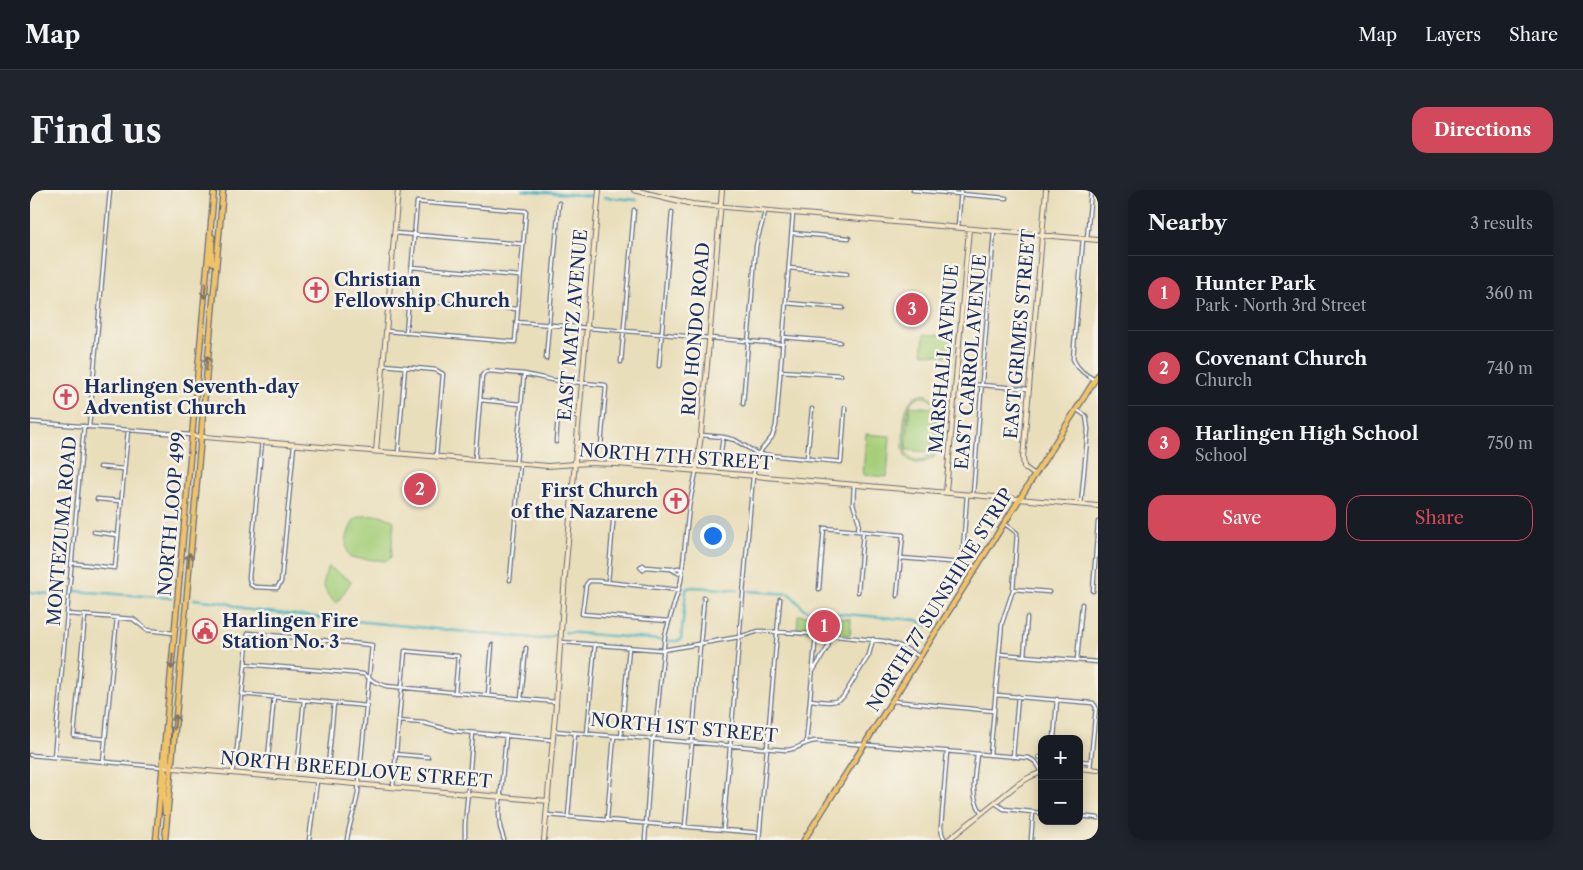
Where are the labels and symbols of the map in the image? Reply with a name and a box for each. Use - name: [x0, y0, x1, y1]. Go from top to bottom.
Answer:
- street label: EAST MATZ AVENUE: [554, 228, 592, 422]
- street label: EAST GRIMES STREET: [1000, 228, 1040, 440]
- street label: RIO HONDO ROAD: [677, 241, 715, 417]
- street label: EAST CARROL AVENUE: [951, 253, 991, 471]
- street label: MARSHALL AVENUE: [925, 263, 963, 455]
- place label: Christian Fellowship Church: [334, 269, 511, 312]
- church icon: Christian Fellowship Church: [303, 277, 329, 303]
- one-way arrow: [201, 283, 210, 299]
- pin: 3: [896, 290, 928, 328]
- one-way arrow: [202, 355, 212, 371]
- place label: Harlingen Seventh-day Adventist Church: [83, 376, 300, 419]
- church icon: Harlingen Seventh-day Adventist Church: [53, 384, 79, 410]
- street label: NORTH LOOP 499: [154, 431, 190, 597]
- street label: MONTEZUMA ROAD: [43, 435, 81, 627]
- street label: NORTH 7TH STREET: [578, 439, 774, 475]
- pin: 2: [404, 470, 436, 508]
- place label: First Church of the Nazarene: [511, 480, 659, 523]
- street label: NORTH 77 SUNSHINE STRIP: [862, 484, 1018, 716]
- church icon: First Church of the Nazarene: [663, 488, 689, 514]
- your location: [700, 523, 726, 549]
- one-way arrow: [185, 552, 194, 568]
- pin: 1: [808, 607, 840, 645]
- place label: Harlingen Fire Station No. 3: [222, 610, 359, 653]
- public building icon: Harlingen Fire Station No. 3: [192, 618, 218, 644]
- one-way arrow: [167, 654, 177, 670]
- street label: NORTH 1ST STREET: [589, 709, 779, 747]
- one-way arrow: [170, 714, 180, 730]
- street label: NORTH BREEDLOVE STREET: [219, 747, 493, 793]

